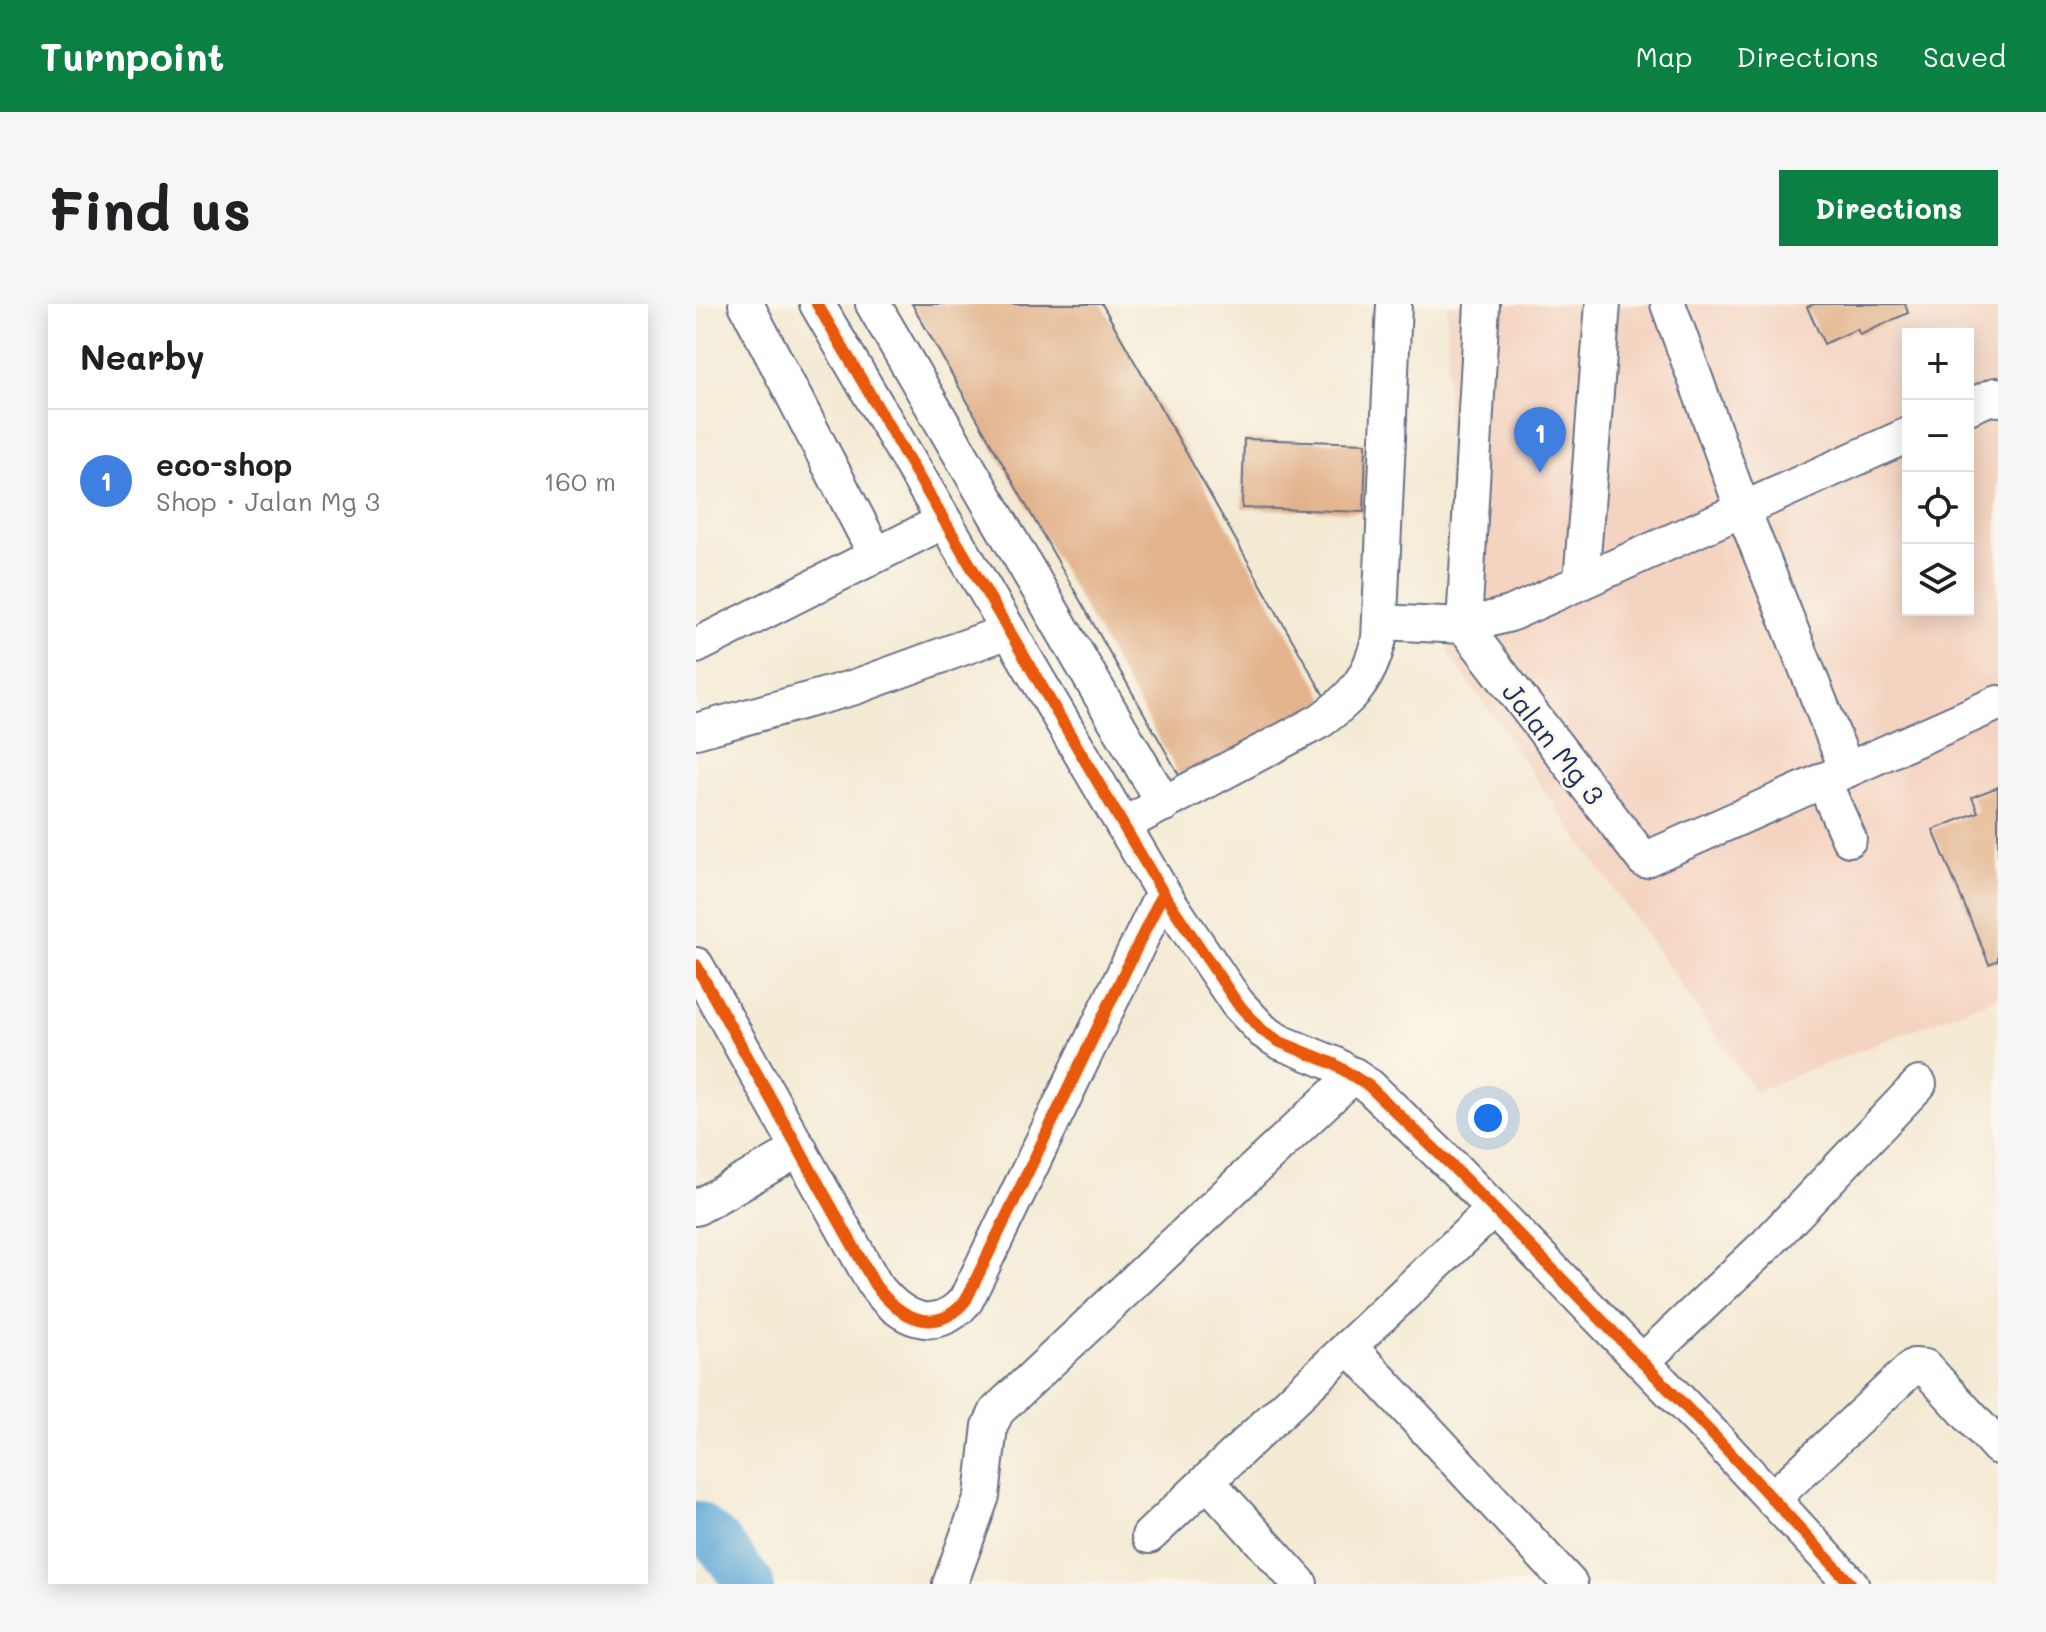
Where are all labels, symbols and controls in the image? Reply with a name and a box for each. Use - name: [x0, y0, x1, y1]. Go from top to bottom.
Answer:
- text: Turnpoint: [40, 31, 224, 81]
- text: Map: [1636, 38, 1693, 74]
- text: Directions: [1737, 38, 1879, 74]
- text: Saved: [1923, 38, 2006, 74]
- button: Directions: [1779, 170, 1998, 246]
- text: Find us: [48, 172, 251, 245]
- map controls: [1902, 328, 1974, 616]
- button: +: [1902, 328, 1974, 400]
- text: Nearby: [80, 334, 205, 379]
- button: −: [1902, 400, 1974, 472]
- pin: 1: [1514, 407, 1566, 473]
- text: eco-shop: [156, 444, 292, 484]
- text: 1: [100, 464, 112, 498]
- text: 160 m: [544, 464, 616, 498]
- button: locate: [1902, 472, 1974, 544]
- text: Shop · Jalan Mg 3: [156, 484, 380, 518]
- button: layers: [1902, 544, 1974, 616]
- street label: Jalan Mg 3: [1495, 675, 1613, 811]
- your location: [1468, 1098, 1508, 1138]

